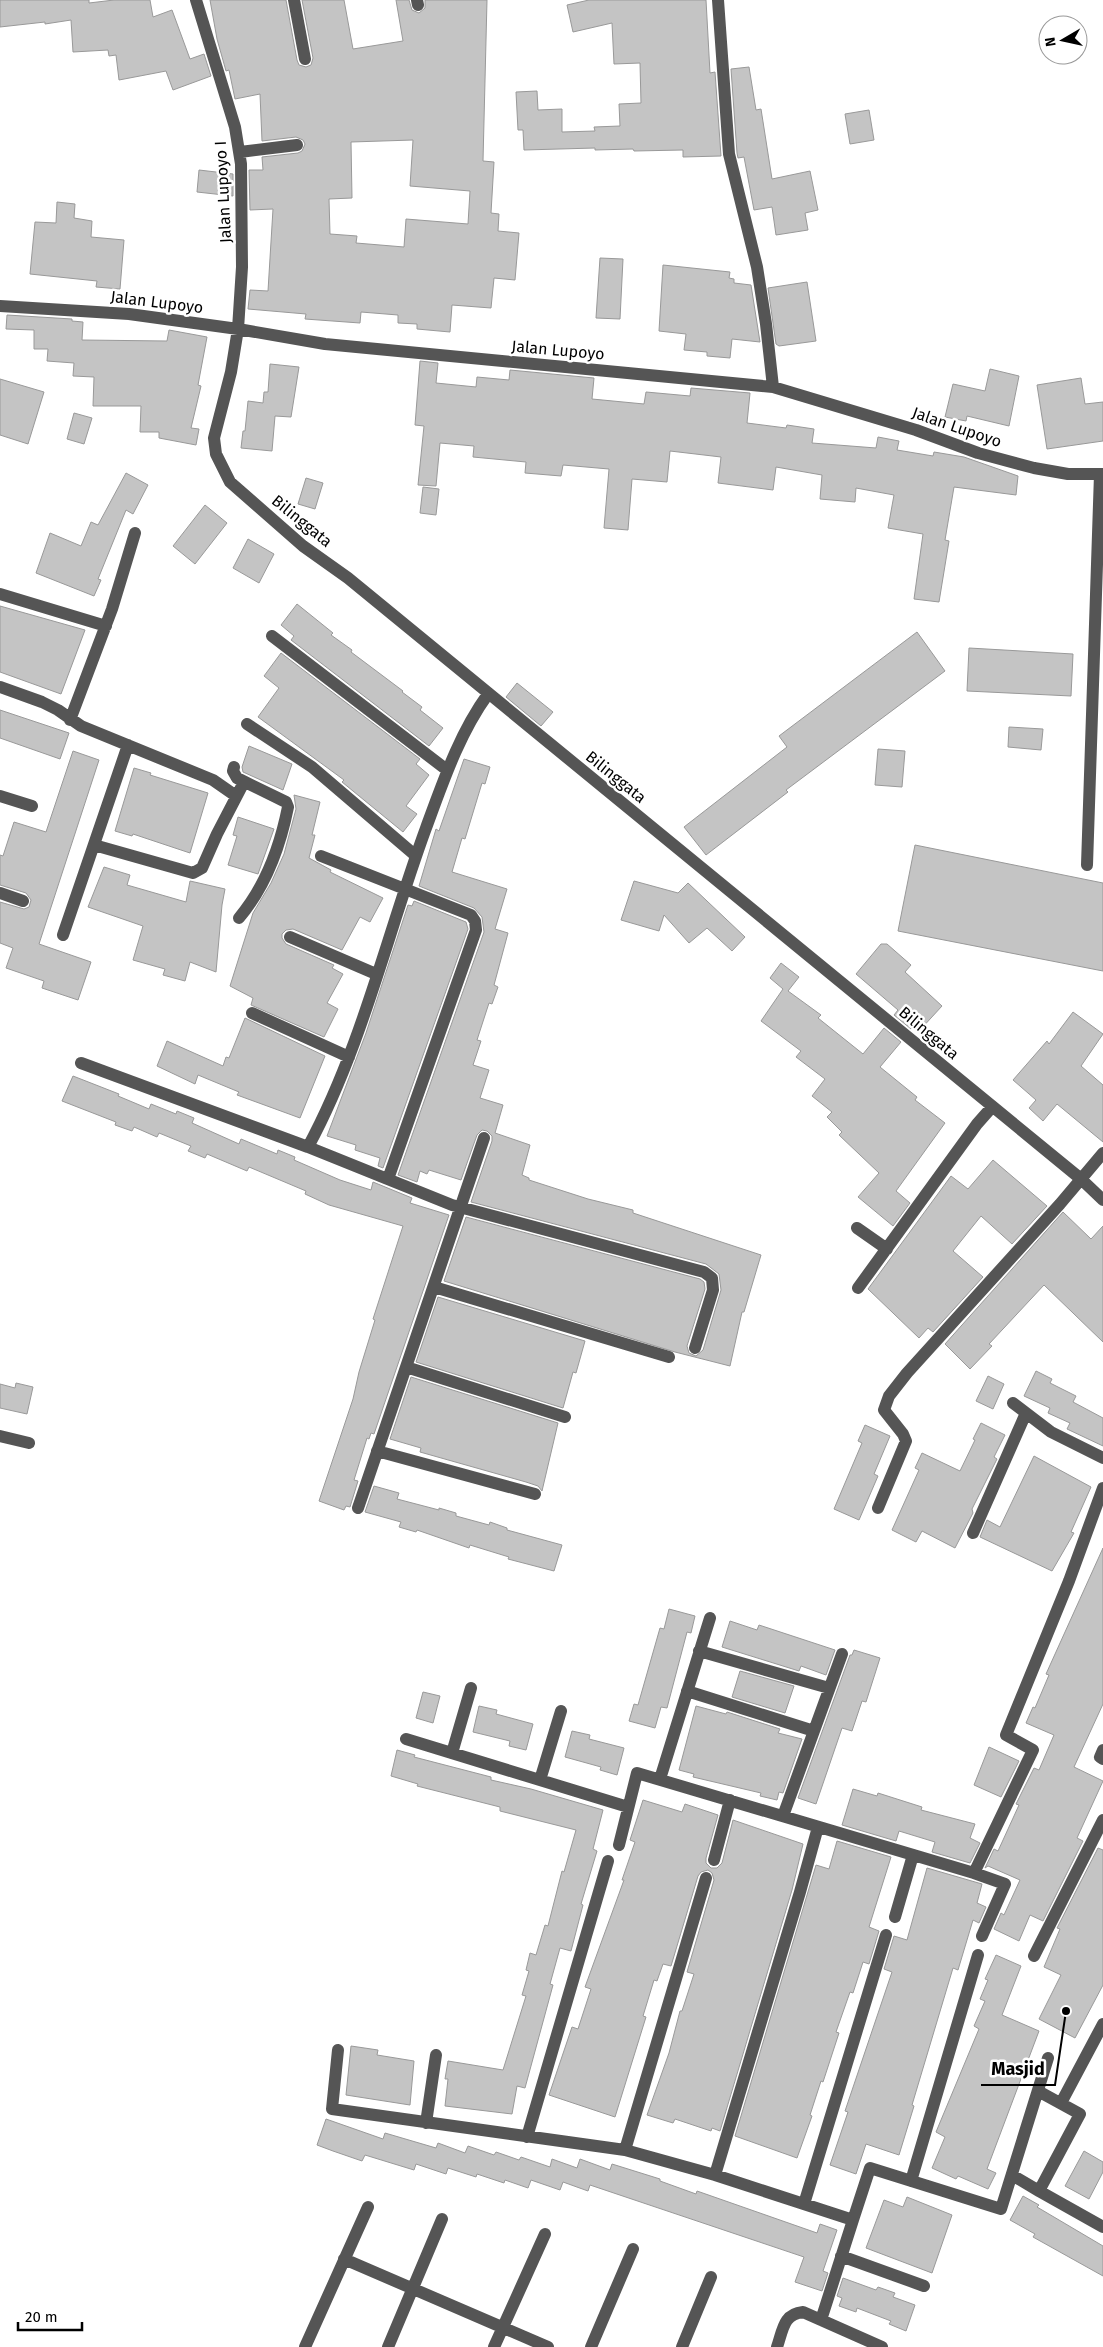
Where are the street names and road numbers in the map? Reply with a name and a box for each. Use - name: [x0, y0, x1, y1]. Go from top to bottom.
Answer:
- street label: Jalan Lupoyo I: [211, 140, 235, 244]
- street label: Jalan Lupoyo: [110, 287, 204, 317]
- street label: Jalan Lupoyo: [511, 336, 605, 364]
- street label: Jalan Lupoyo: [910, 403, 1004, 451]
- street label: Bilinggata: [268, 491, 336, 551]
- street label: Bilinggata: [582, 747, 650, 807]
- street label: Bilinggata: [895, 1003, 963, 1063]

